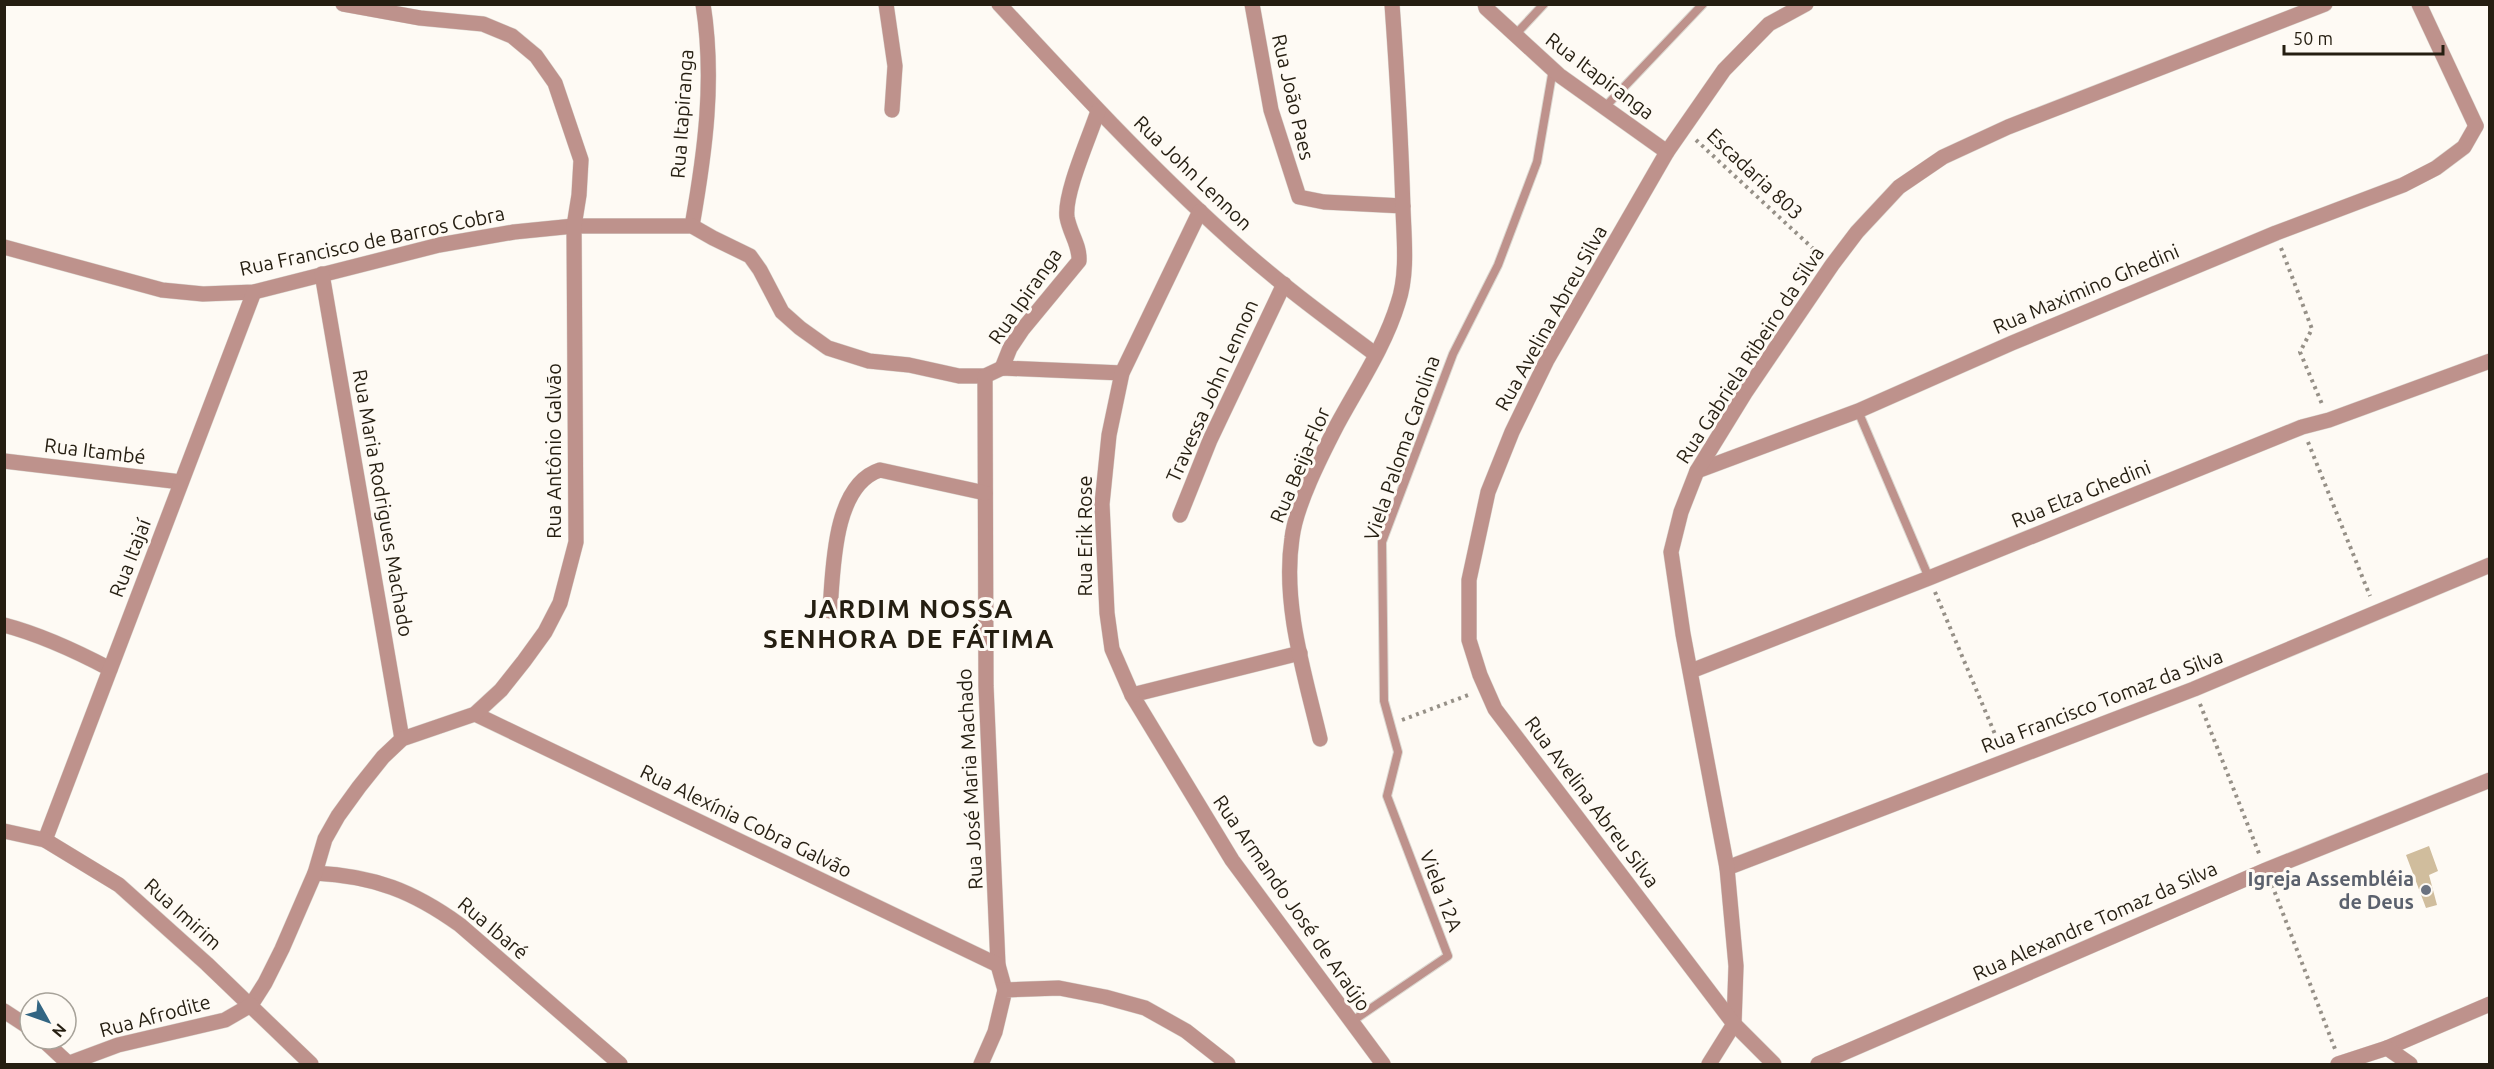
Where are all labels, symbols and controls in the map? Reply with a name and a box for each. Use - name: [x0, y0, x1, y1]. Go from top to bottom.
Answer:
- scale bar: [2284, 18, 2443, 56]
- street label: Rua Itapiranga: [1542, 27, 1659, 124]
- text: 50 m: [2293, 28, 2333, 48]
- street label: Rua João Paes: [1268, 32, 1319, 162]
- street label: Rua Itapiranga: [666, 49, 697, 179]
- street label: Rua John Lennon: [1130, 111, 1257, 235]
- street label: Escadaria 803: [1703, 123, 1808, 224]
- street label: Rua Francisco de Barros Cobra: [237, 201, 507, 280]
- street label: Rua Avelina Abreu Silva: [1490, 221, 1611, 415]
- street label: Rua Maximino Ghedini: [1989, 239, 2182, 338]
- street label: Rua Gabriela Ribeiro da Silva: [1671, 242, 1828, 467]
- street label: Rua Ipiranga: [983, 243, 1066, 348]
- street label: Travessa John Lennon: [1161, 296, 1262, 486]
- street label: Viela Paloma Carolina: [1359, 352, 1444, 543]
- street label: Rua Antônio Galvão: [542, 363, 565, 539]
- street label: Rua Maria Rodrigues Machado: [349, 367, 418, 638]
- street label: Rua Beija-Flor: [1265, 403, 1334, 526]
- street label: Rua Itambé: [43, 433, 147, 468]
- street label: Rua Elza Ghedini: [2008, 455, 2154, 532]
- street label: Rua Erik Rose: [1073, 476, 1096, 596]
- street label: Rua Itajaí: [104, 514, 155, 600]
- district label: JARDIM NOSSA SENHORA DE FÁTIMA: [763, 594, 1055, 653]
- street label: Rua Francisco Tomaz da Silva: [1978, 644, 2226, 757]
- street label: Rua José Maria Machado: [952, 668, 987, 890]
- street label: Rua Avelina Abreu Silva: [1520, 712, 1664, 892]
- street label: Rua Alexínia Cobra Galvão: [637, 759, 856, 882]
- street label: Rua Armando José de Araújo: [1209, 790, 1376, 1015]
- street label: Viela 12A: [1416, 847, 1467, 935]
- street label: Rua Alexandre Tomaz da Silva: [1969, 856, 2221, 985]
- place label: Igreja Assembléia de Deus: [2248, 867, 2414, 913]
- street label: Rua Imirim: [140, 873, 227, 954]
- marker: Igreja Assembléia de Deus: [2419, 883, 2433, 897]
- street label: Rua Ibaré: [454, 892, 533, 964]
- street label: Rua Afrodite: [97, 990, 213, 1041]
- north arrow: [18, 991, 78, 1051]
- text: N: [49, 1020, 70, 1041]

